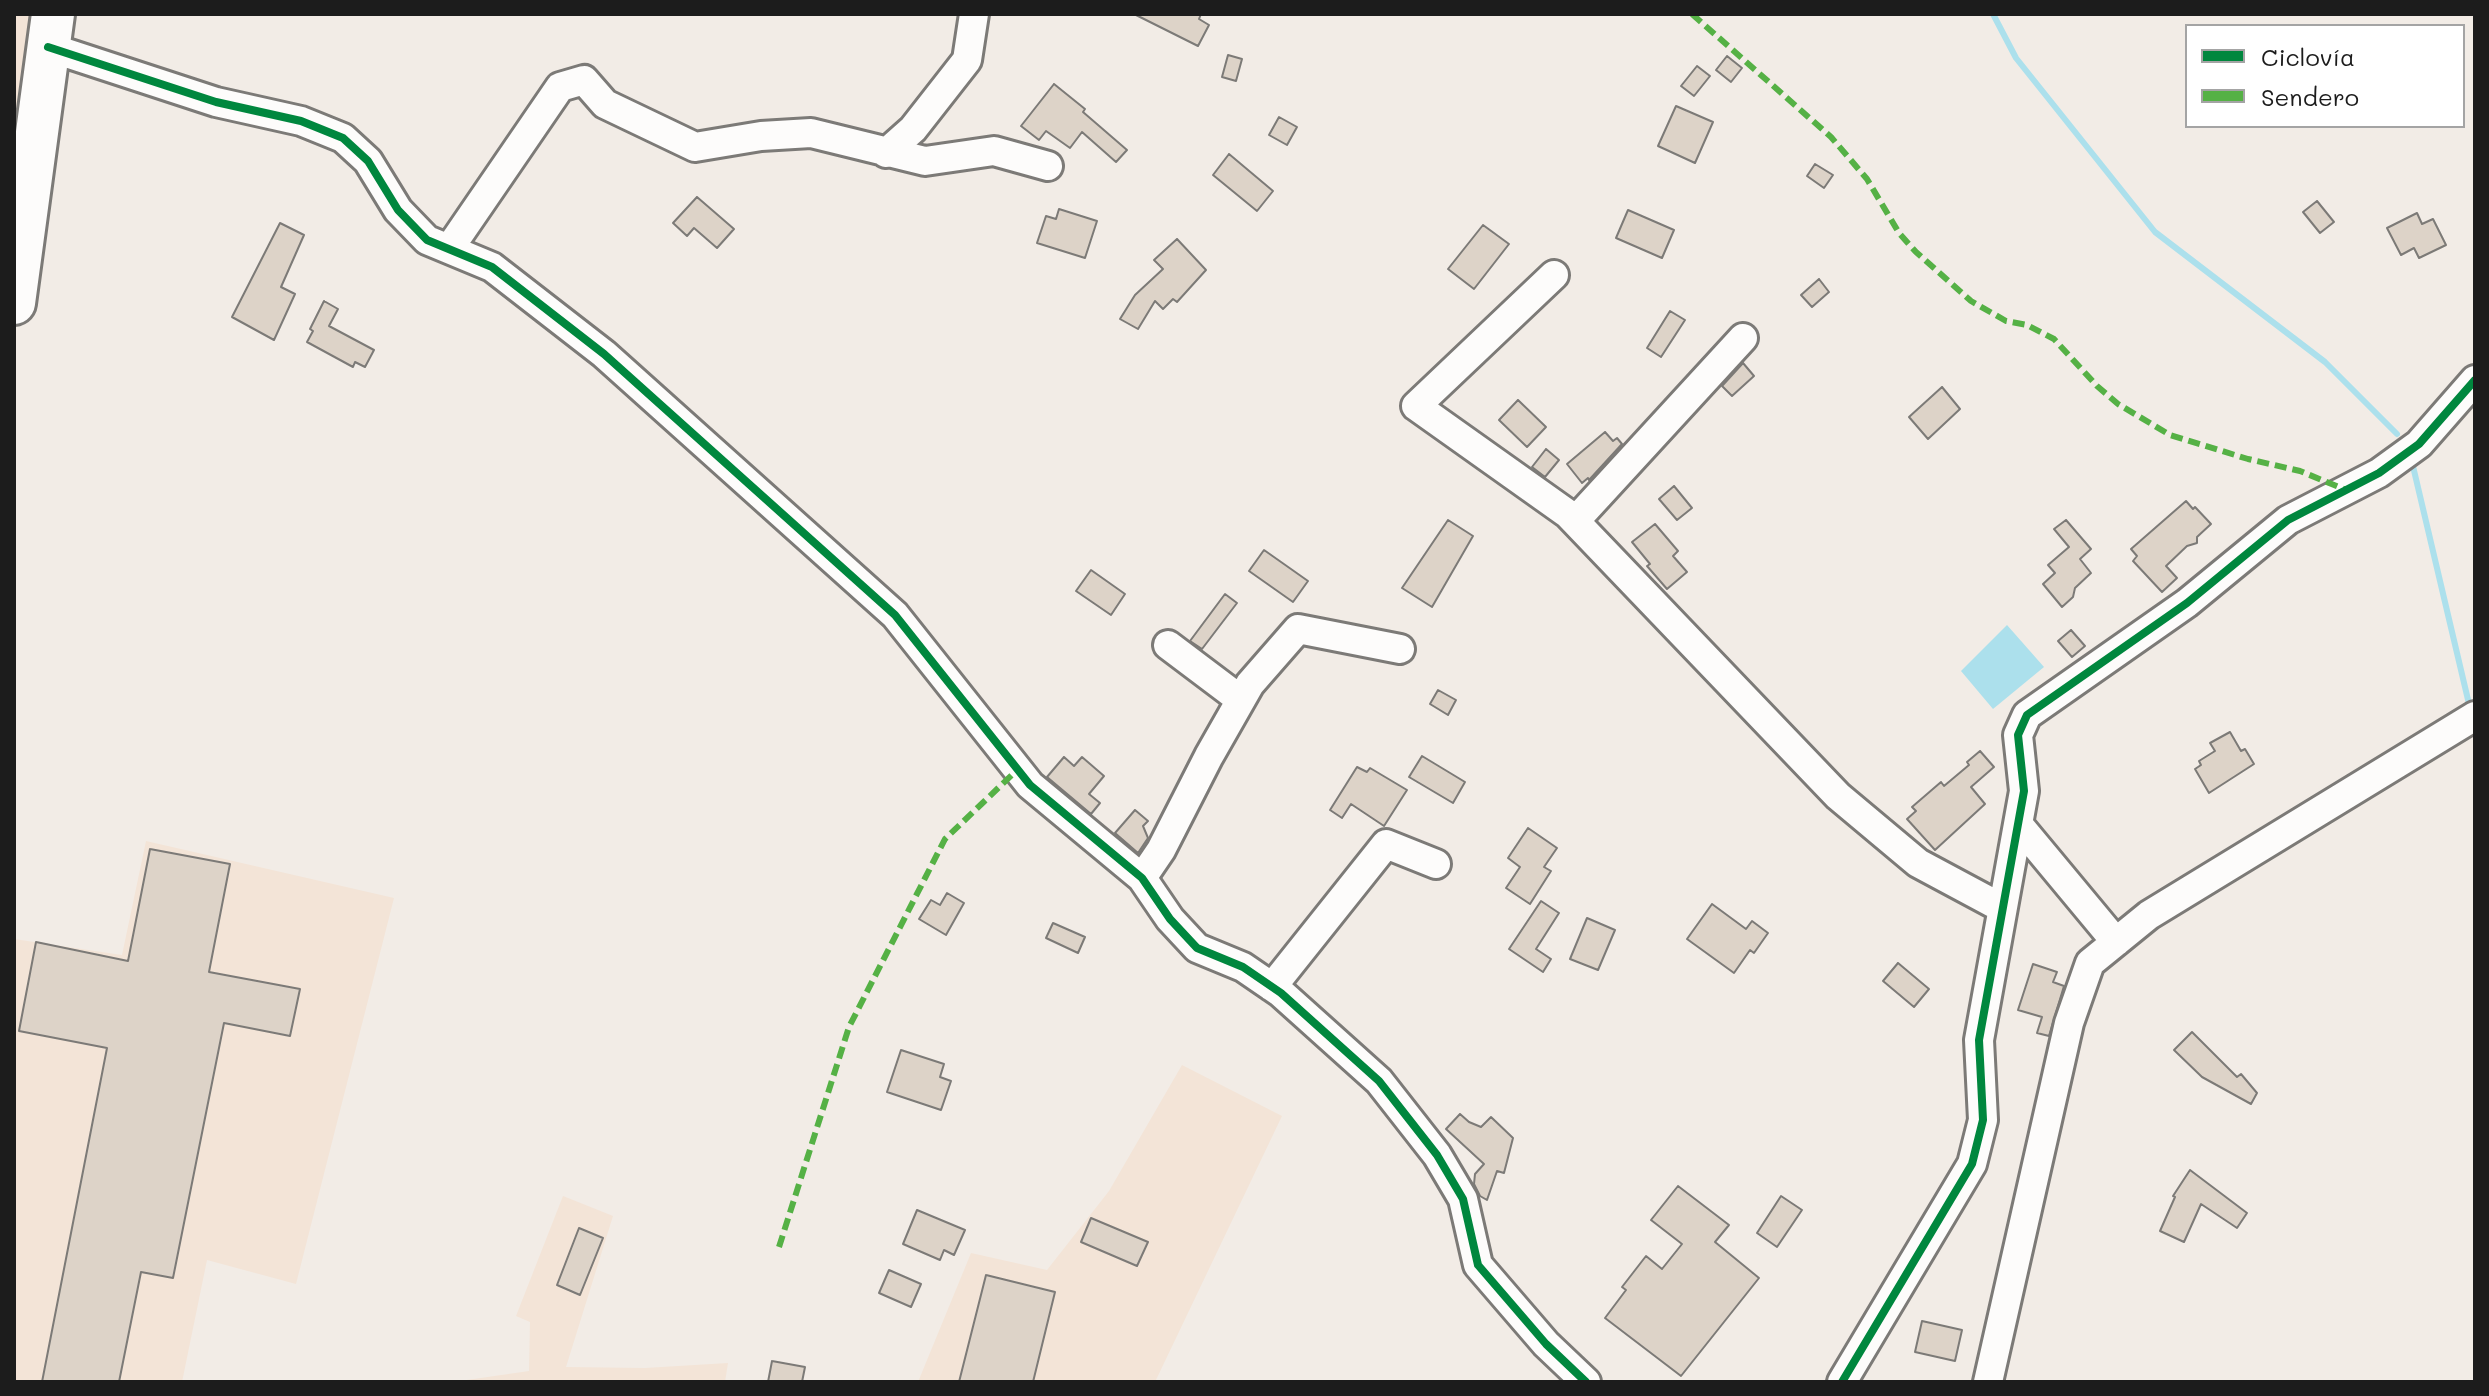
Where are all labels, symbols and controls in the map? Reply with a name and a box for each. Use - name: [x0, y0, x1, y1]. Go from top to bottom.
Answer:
- legend: [2185, 24, 2465, 128]
- text: Ciclovía: [2261, 41, 2355, 72]
- text: Sendero: [2261, 81, 2359, 112]

